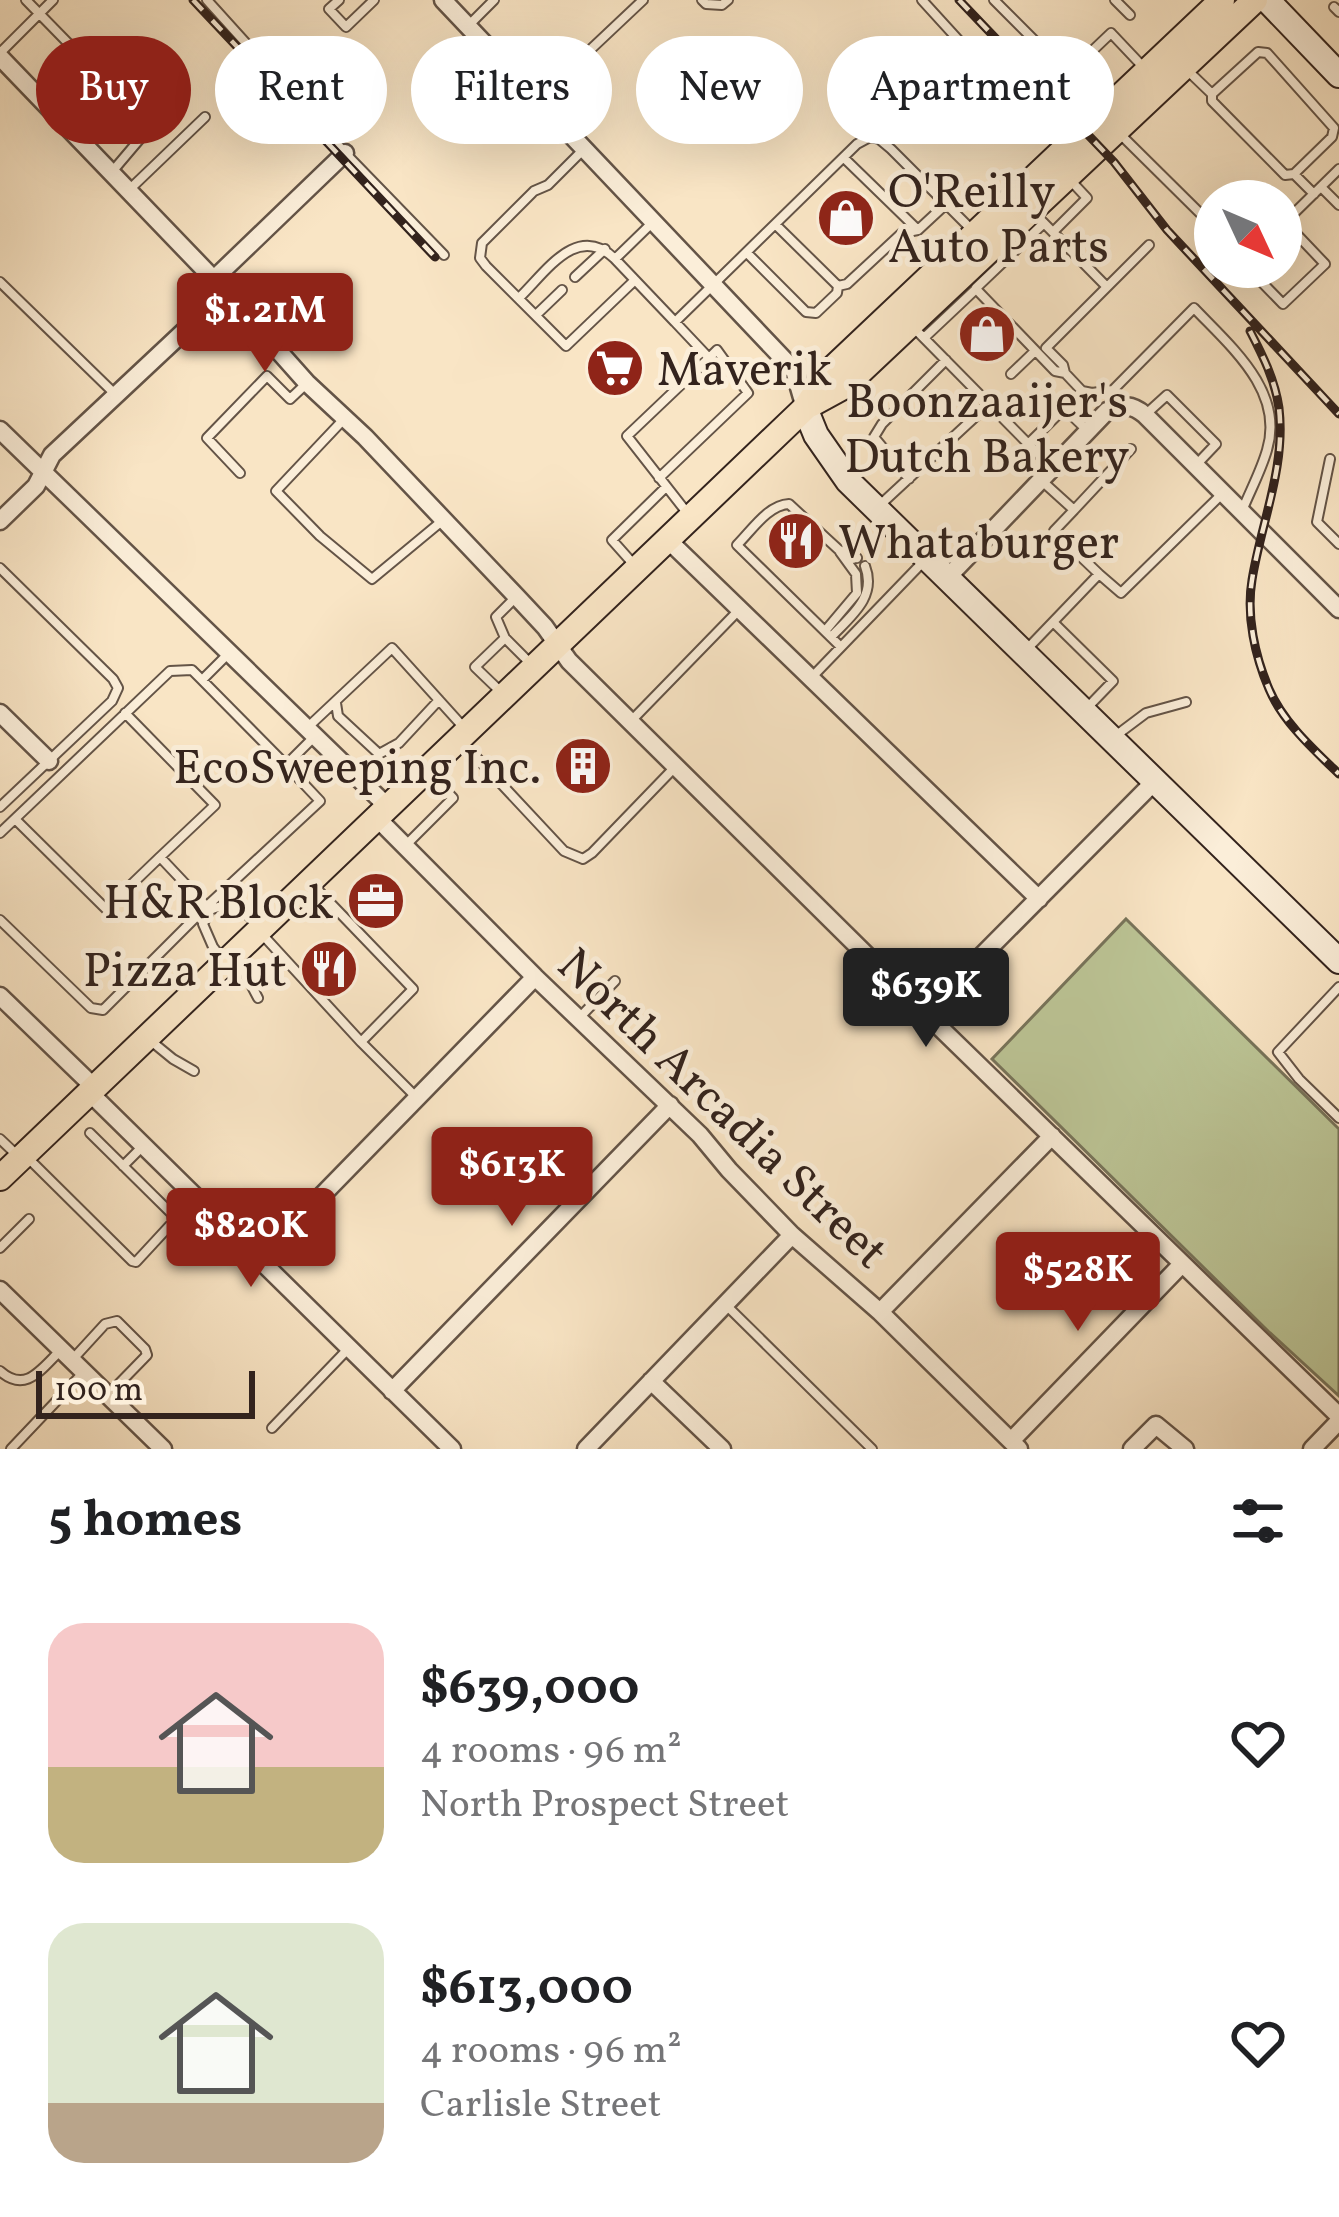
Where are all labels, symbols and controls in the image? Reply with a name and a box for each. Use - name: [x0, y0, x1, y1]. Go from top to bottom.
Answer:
- chip: Buy: [36, 36, 191, 144]
- chip: Rent: [215, 36, 387, 144]
- chip: Filters: [411, 36, 612, 144]
- chip: New: [636, 36, 803, 144]
- chip: Apartment: [827, 36, 1114, 144]
- place label: O'Reilly Auto Parts: [888, 161, 1109, 283]
- north arrow: [1194, 180, 1302, 288]
- map controls: [1194, 180, 1302, 288]
- shop icon: O'Reilly Auto Parts: [815, 187, 877, 249]
- pin: $1.21M: [167, 273, 363, 375]
- text: $1.21M: [204, 285, 326, 339]
- shop icon: Boonzaaijer's Dutch Bakery: [956, 303, 1018, 365]
- supermarket icon: Maverik: [584, 337, 646, 399]
- place label: Maverik: [657, 339, 833, 406]
- place label: Boonzaaijer's Dutch Bakery: [844, 371, 1130, 493]
- restaurant icon: Whataburger: [765, 510, 827, 572]
- place label: Whataburger: [838, 512, 1119, 579]
- building icon: EcoSweeping Inc.: [552, 735, 614, 797]
- place label: EcoSweeping Inc.: [173, 737, 541, 804]
- office icon: H&R Block: [345, 870, 407, 932]
- place label: H&R Block: [104, 872, 334, 939]
- street label: North Arcadia Street: [541, 935, 901, 1286]
- restaurant icon: Pizza Hut: [298, 938, 360, 1000]
- place label: Pizza Hut: [83, 940, 287, 1007]
- pin: $639K: [842, 948, 1010, 1050]
- text: $639K: [870, 960, 982, 1014]
- pin: $613K: [428, 1127, 596, 1229]
- text: $613K: [459, 1139, 565, 1193]
- pin: $820K: [167, 1188, 335, 1290]
- text: $820K: [194, 1200, 308, 1254]
- pin: $528K: [994, 1232, 1162, 1334]
- text: $528K: [1023, 1244, 1133, 1298]
- scale bar: [36, 1365, 255, 1418]
- text: 100 m: [54, 1369, 143, 1415]
- text: 5 homes: [48, 1486, 242, 1557]
- icon: filters: [1225, 1488, 1291, 1554]
- text: $639,000: [420, 1654, 639, 1725]
- icon: home: [144, 1671, 288, 1815]
- icon: heart: [1225, 1710, 1291, 1776]
- text: 4 rooms · 96 m²: [420, 1725, 682, 1779]
- text: North Prospect Street: [420, 1779, 789, 1833]
- text: $613,000: [420, 1954, 633, 2025]
- icon: home: [144, 1971, 288, 2115]
- icon: heart: [1225, 2010, 1291, 2076]
- text: 4 rooms · 96 m²: [420, 2025, 682, 2079]
- text: Carlisle Street: [420, 2079, 662, 2133]

